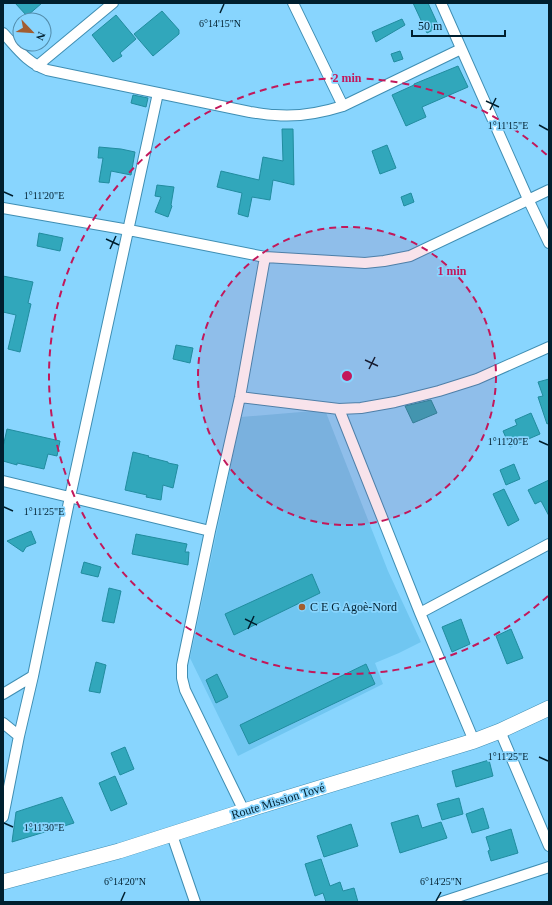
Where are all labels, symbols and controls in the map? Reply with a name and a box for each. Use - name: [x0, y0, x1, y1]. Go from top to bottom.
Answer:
- north arrow: [12, 12, 52, 52]
- scale bar: [412, 12, 505, 38]
- text: 6°14'15"N: [199, 18, 241, 29]
- text: 50 m: [418, 19, 443, 33]
- text: N: [34, 30, 48, 42]
- text: 2 min: [332, 71, 362, 85]
- text: 1°11'15"E: [488, 120, 528, 131]
- text: 1°11'20"E: [24, 190, 64, 201]
- text: 1 min: [437, 264, 467, 278]
- centre of rings: [340, 369, 354, 383]
- text: 1°11'20"E: [488, 436, 528, 447]
- text: 1°11'25"E: [24, 506, 64, 517]
- place label: C E G Agoè-Nord: [310, 600, 397, 614]
- marker: C E G Agoè-Nord: [297, 602, 307, 612]
- text: 1°11'25"E: [488, 751, 528, 762]
- street label: Route Mission Tové: [230, 780, 326, 822]
- text: 1°11'30"E: [24, 822, 64, 833]
- text: 6°14'20"N: [104, 876, 146, 887]
- text: 6°14'25"N: [420, 876, 462, 887]

